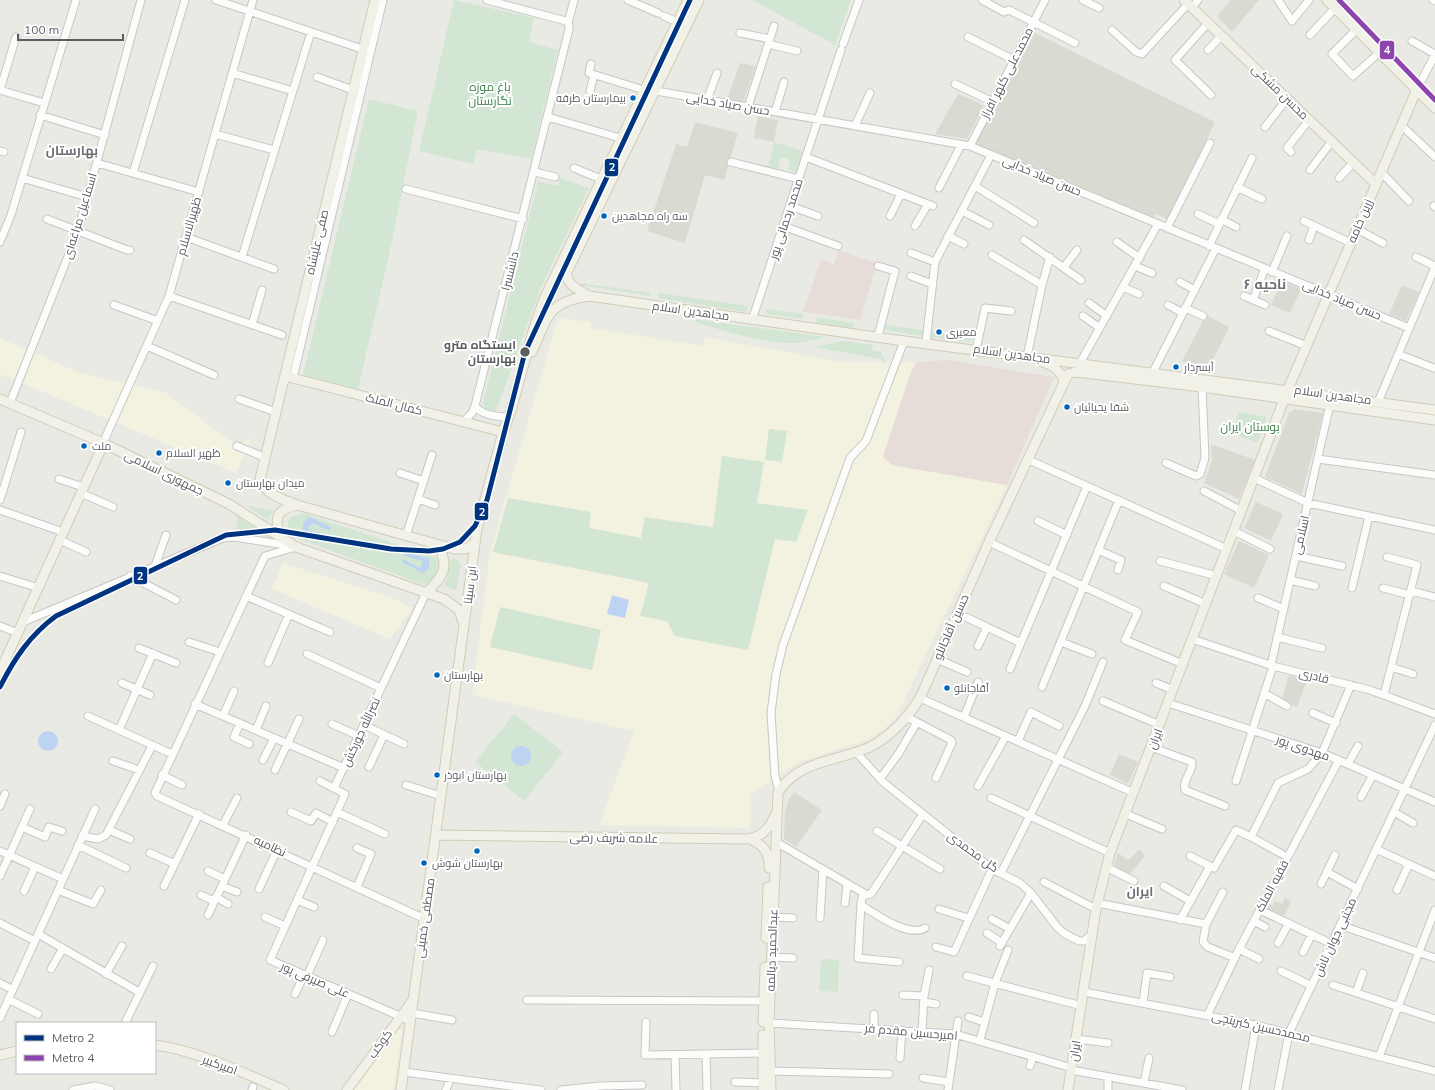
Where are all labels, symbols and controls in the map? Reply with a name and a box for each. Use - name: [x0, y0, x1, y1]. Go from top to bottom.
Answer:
- scale bar: [18, 16, 123, 42]
- text: 100 m: [24, 22, 59, 37]
- street label: محمدعلی کلهر افراز: [977, 25, 1036, 122]
- line badge: 4: [1379, 40, 1395, 60]
- text: 4: [1384, 43, 1391, 57]
- street label: محسن مشکی: [1249, 61, 1312, 122]
- park label: باغ موزه نگارستان: [468, 79, 512, 108]
- street label: حسن صیاد خدایی: [685, 89, 771, 118]
- place label: بیمارستان طرفه: [556, 91, 626, 105]
- marker: بیمارستان طرفه: [628, 93, 638, 103]
- district label: بهارستان: [46, 142, 98, 159]
- street label: حسن صیاد خدایی: [1000, 152, 1084, 199]
- line badge: 2: [604, 158, 619, 177]
- text: 2: [609, 160, 616, 174]
- street label: اسماعیل مراغه‌ای: [59, 171, 100, 261]
- street label: محمد رحمانی پور: [765, 176, 808, 263]
- street label: ظهیرالاسلام: [173, 195, 205, 257]
- street label: زرین خامه: [1344, 197, 1375, 245]
- street label: صفی علیشاه: [302, 208, 331, 276]
- place label: سه راه مجاهدین: [612, 209, 688, 223]
- marker: سه راه مجاهدین: [599, 211, 609, 221]
- street label: دانشسرا: [497, 250, 522, 292]
- district label: ناحیه ۶: [1244, 275, 1286, 293]
- street label: حسن صیاد خدایی: [1300, 276, 1384, 323]
- street label: مجاهدین اسلام: [651, 298, 731, 324]
- place label: معیری: [946, 325, 976, 339]
- marker: معیری: [934, 327, 944, 337]
- place label: ایستگاه مترو بهارستان: [444, 337, 516, 367]
- street label: مجاهدین اسلام: [972, 341, 1052, 367]
- marker: ایستگاه مترو بهارستان: [518, 345, 532, 359]
- place label: آبسردار: [1183, 360, 1214, 374]
- marker: آبسردار: [1171, 362, 1181, 372]
- street label: مجاهدین اسلام: [1293, 382, 1373, 408]
- street label: کمال الملک: [364, 389, 424, 418]
- place label: شفا یحیائیان: [1074, 400, 1129, 414]
- marker: شفا یحیائیان: [1062, 402, 1072, 412]
- park label: بوستان ایران: [1220, 419, 1280, 434]
- place label: ملت: [92, 439, 111, 453]
- marker: ملت: [79, 441, 89, 451]
- place label: ظهیر السلام: [166, 446, 221, 461]
- street label: جمهوری اسلامی: [122, 447, 206, 498]
- marker: ظهیر السلام: [154, 448, 164, 458]
- place label: میدان بهارستان: [236, 476, 305, 490]
- marker: میدان بهارستان: [223, 478, 233, 488]
- line badge: 2: [474, 502, 489, 521]
- text: 2: [479, 505, 486, 519]
- street label: اسلامی: [1289, 514, 1312, 556]
- street label: ابن سینا: [460, 565, 479, 605]
- line badge: 2: [133, 566, 148, 585]
- text: 2: [137, 569, 144, 583]
- street label: حسین آقاجانلو: [929, 592, 972, 662]
- street label: قادرى: [1297, 665, 1331, 686]
- place label: بهارستان: [444, 668, 483, 682]
- marker: بهارستان: [432, 670, 442, 680]
- place label: آقاجانلو: [954, 681, 989, 695]
- marker: آقاجانلو: [942, 683, 952, 693]
- street label: نصرالله جورکش: [338, 695, 383, 769]
- street label: ایران: [1144, 726, 1165, 751]
- street label: مهدوی پور: [1273, 731, 1332, 766]
- place label: بهارستان ابوذر: [443, 768, 507, 782]
- marker: بهارستان ابوذر: [432, 770, 442, 780]
- street label: گل محمدی: [945, 828, 1002, 875]
- street label: علامه شریف رضی: [569, 829, 659, 846]
- street label: نظامیه: [252, 832, 289, 860]
- unlabelled marker: [472, 846, 482, 856]
- place label: بهارستان شوش: [432, 856, 503, 870]
- street label: فقیه الملک: [1252, 857, 1291, 914]
- marker: بهارستان شوش: [419, 858, 429, 868]
- street label: مصطفی خمینی: [411, 877, 438, 959]
- district label: ایران: [1127, 883, 1153, 899]
- street label: مجتبی جوان تاش: [1310, 895, 1359, 978]
- street label: عبدالحمید دیالمه: [763, 908, 780, 992]
- street label: علی صیرفی پور: [277, 958, 352, 1003]
- street label: محمدحسین کبریتچی: [1210, 1008, 1312, 1047]
- street label: امیرحسین مقدم فر: [863, 1020, 958, 1044]
- legend: [16, 1022, 156, 1074]
- street label: کوکب: [364, 1026, 395, 1061]
- text: Metro 2: [52, 1030, 94, 1045]
- street label: ایران: [1065, 1039, 1084, 1063]
- text: Metro 4: [52, 1050, 94, 1065]
- street label: امیرکبیر: [200, 1051, 240, 1078]

